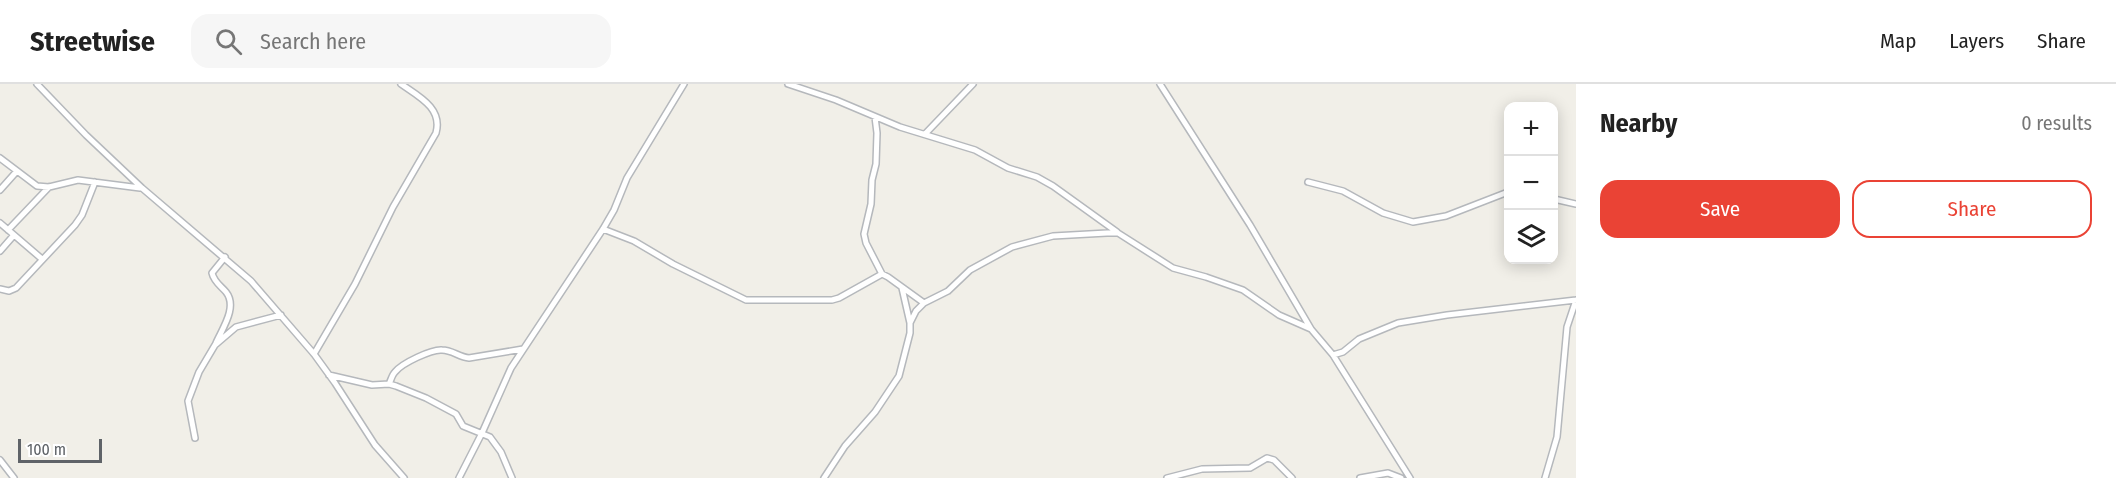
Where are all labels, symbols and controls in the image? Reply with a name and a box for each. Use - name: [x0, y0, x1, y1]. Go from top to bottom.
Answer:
- search box: [191, 14, 611, 68]
- text: Streetwise: [30, 25, 155, 58]
- icon: search: [212, 25, 245, 58]
- text: Search here: [260, 28, 366, 55]
- text: Map: [1880, 28, 1916, 54]
- text: Layers: [1949, 28, 2004, 54]
- text: Share: [2037, 28, 2086, 54]
- map controls: [1504, 102, 1558, 264]
- button: +: [1504, 102, 1558, 156]
- text: Nearby: [1600, 108, 1677, 139]
- text: 0 results: [2021, 111, 2092, 135]
- button: −: [1504, 156, 1558, 210]
- button: Save: [1600, 180, 1840, 238]
- button: Share: [1852, 180, 2092, 238]
- button: layers: [1504, 210, 1558, 264]
- scale bar: [18, 436, 102, 464]
- text: 100 m: [27, 440, 66, 459]

